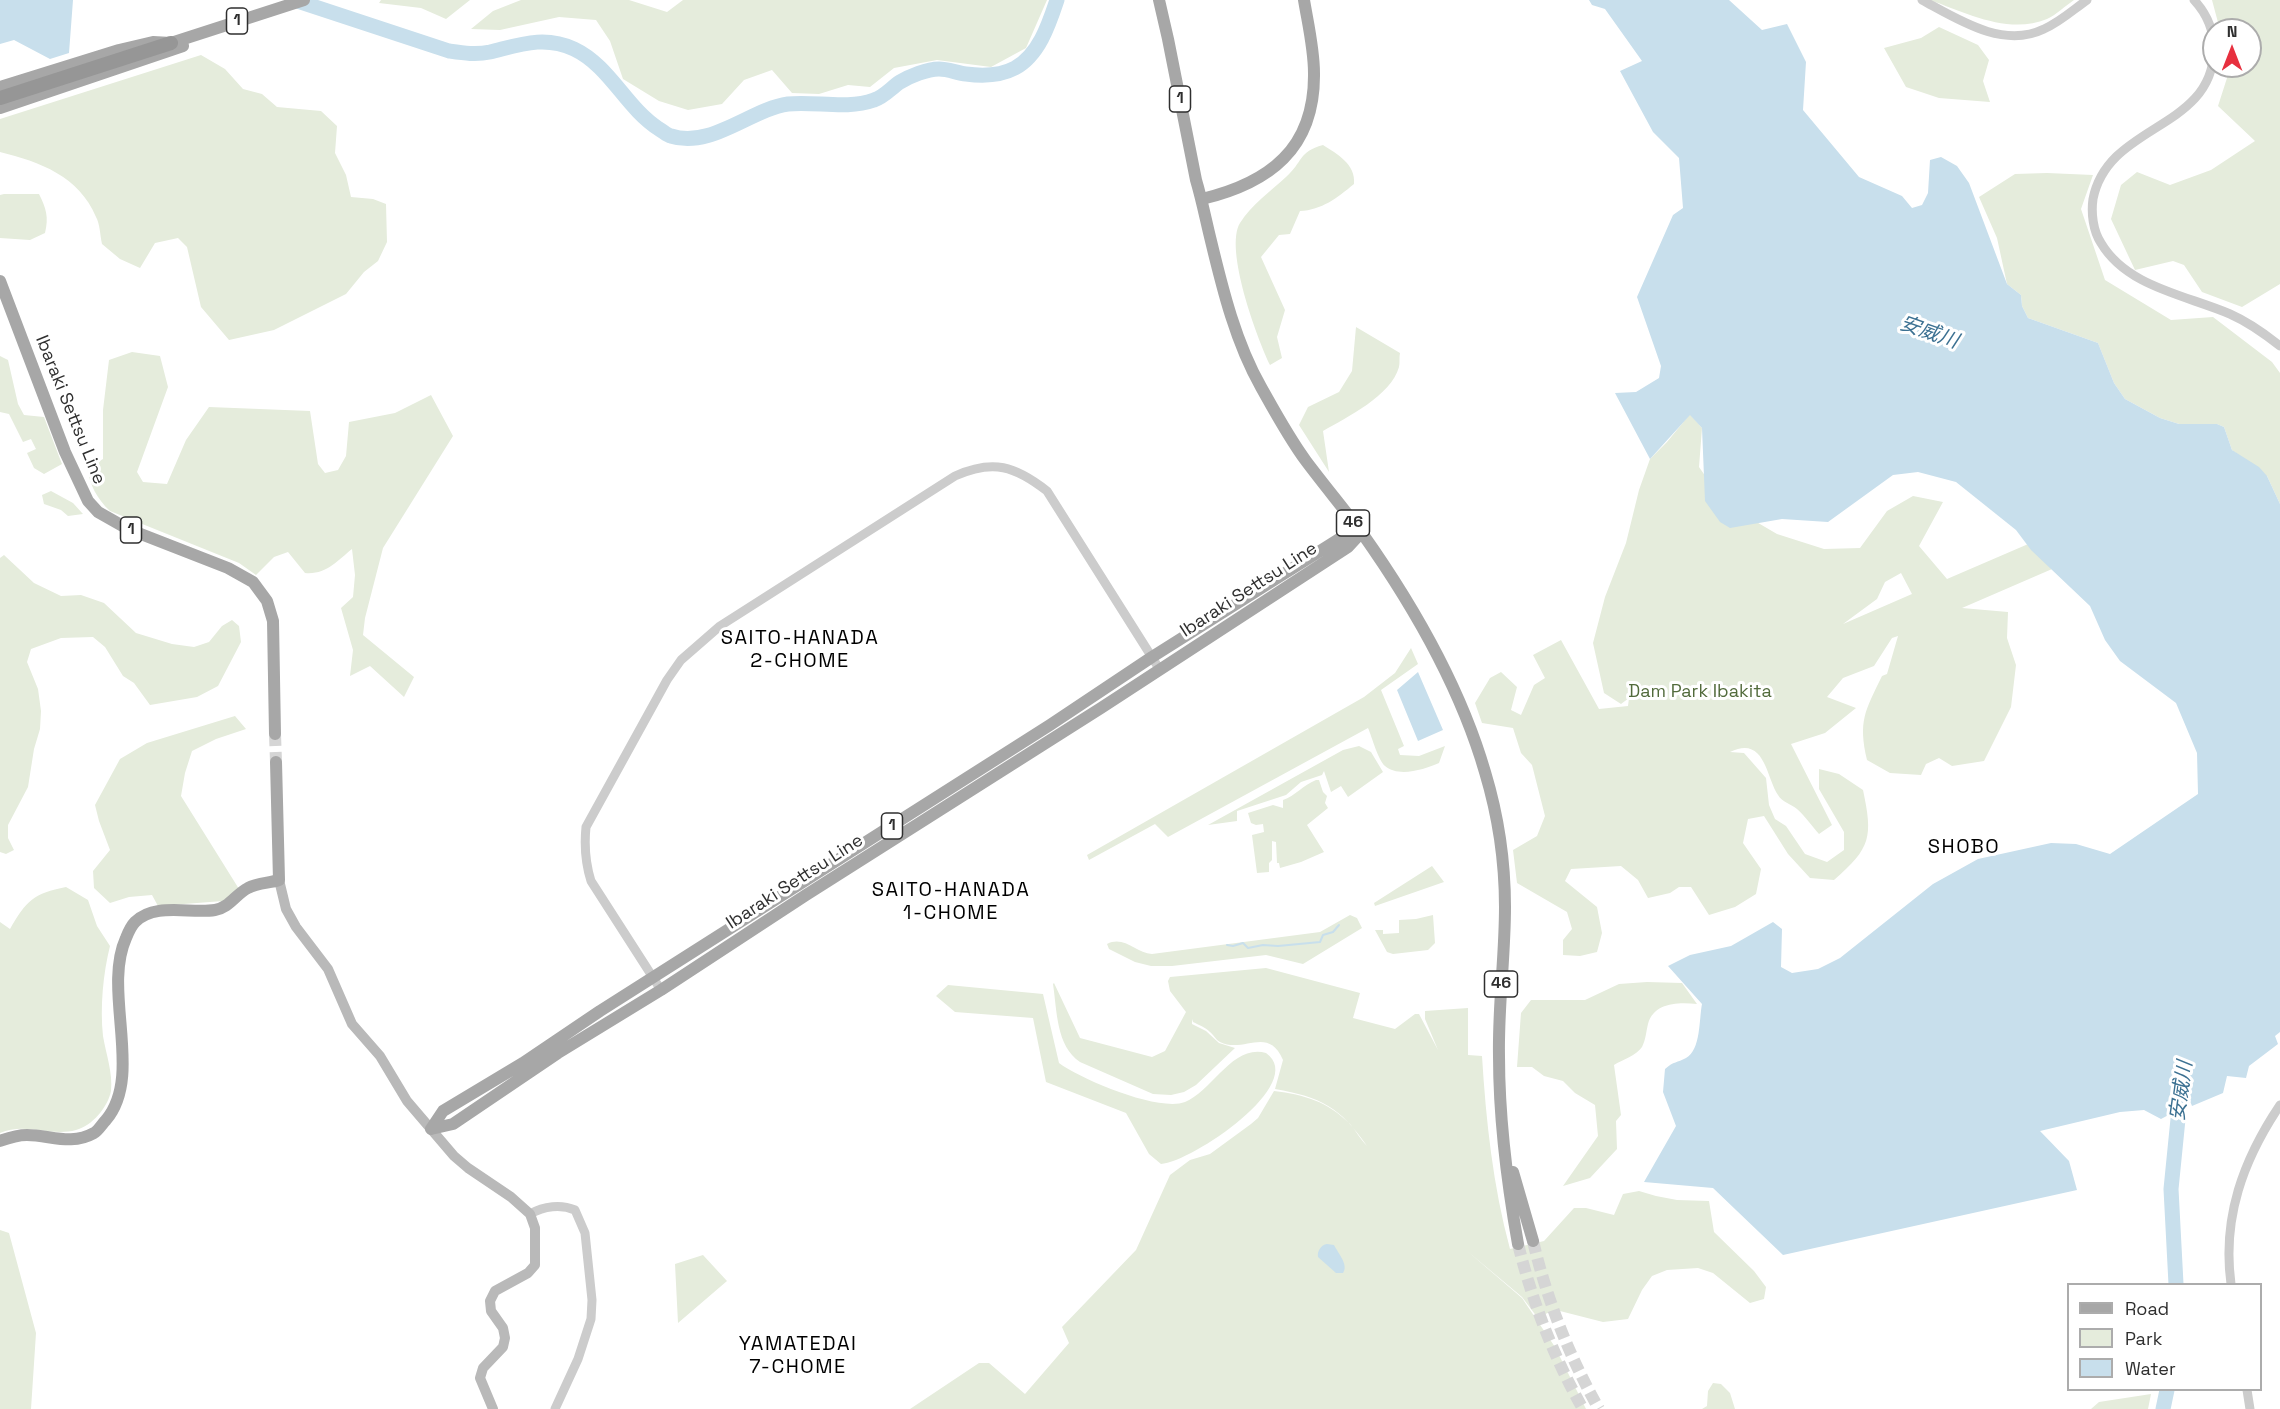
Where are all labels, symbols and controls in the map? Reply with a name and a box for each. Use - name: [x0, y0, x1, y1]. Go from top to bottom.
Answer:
- road number: 1: [226, 8, 248, 34]
- north arrow: [2202, 18, 2262, 78]
- text: N: [2227, 21, 2237, 42]
- road number: 1: [1170, 86, 1190, 112]
- water label: 安威川: [1897, 312, 1961, 354]
- street label: Ibaraki Settsu Line: [30, 332, 110, 488]
- road number: 46: [1336, 510, 1370, 536]
- road number: 1: [120, 517, 142, 543]
- street label: Ibaraki Settsu Line: [1177, 538, 1321, 642]
- district label: SAITO-HANADA 2-CHOME: [721, 627, 879, 674]
- park label: Dam Park Ibakita: [1628, 681, 1772, 703]
- road number: 1: [882, 813, 902, 839]
- street label: Ibaraki Settsu Line: [723, 830, 867, 934]
- district label: SHOBO: [1928, 836, 2000, 860]
- district label: SAITO-HANADA 1-CHOME: [872, 879, 1030, 926]
- road number: 46: [1484, 971, 1518, 997]
- water label: 安威川: [2166, 1060, 2198, 1122]
- legend: [2067, 1283, 2262, 1391]
- text: Road: [2125, 1297, 2169, 1320]
- text: Park: [2125, 1327, 2162, 1350]
- district label: YAMATEDAI 7-CHOME: [739, 1333, 857, 1380]
- text: Water: [2125, 1357, 2176, 1380]

